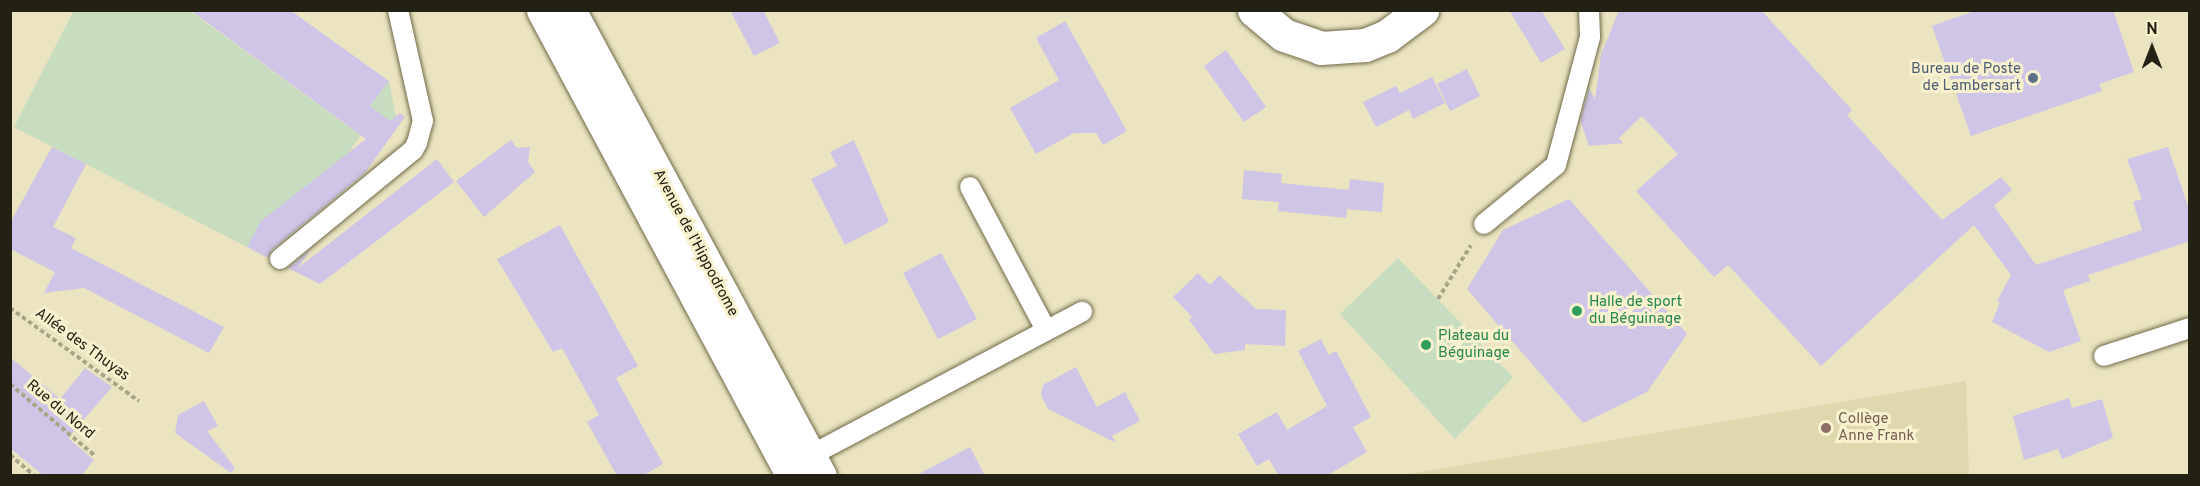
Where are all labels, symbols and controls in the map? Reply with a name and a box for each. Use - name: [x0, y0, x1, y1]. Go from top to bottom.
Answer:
- north arrow: [2122, 18, 2182, 78]
- text: N: [2146, 20, 2158, 40]
- place label: Bureau de Poste de Lambersart: [1911, 60, 2021, 95]
- marker: Bureau de Poste de Lambersart: [2026, 71, 2040, 85]
- street label: Avenue de l'Hippodrome: [649, 166, 741, 320]
- place label: Halle de sport du Béguinage: [1589, 293, 1682, 328]
- marker: Halle de sport du Béguinage: [1570, 304, 1584, 318]
- street label: Allée des Thuyas: [31, 305, 133, 385]
- place label: Plateau du Béguinage: [1438, 327, 1510, 362]
- marker: Plateau du Béguinage: [1419, 338, 1433, 352]
- street label: Rue du Nord: [22, 376, 98, 444]
- place label: Collège Anne Frank: [1838, 410, 1914, 445]
- marker: Collège Anne Frank: [1819, 421, 1833, 435]

